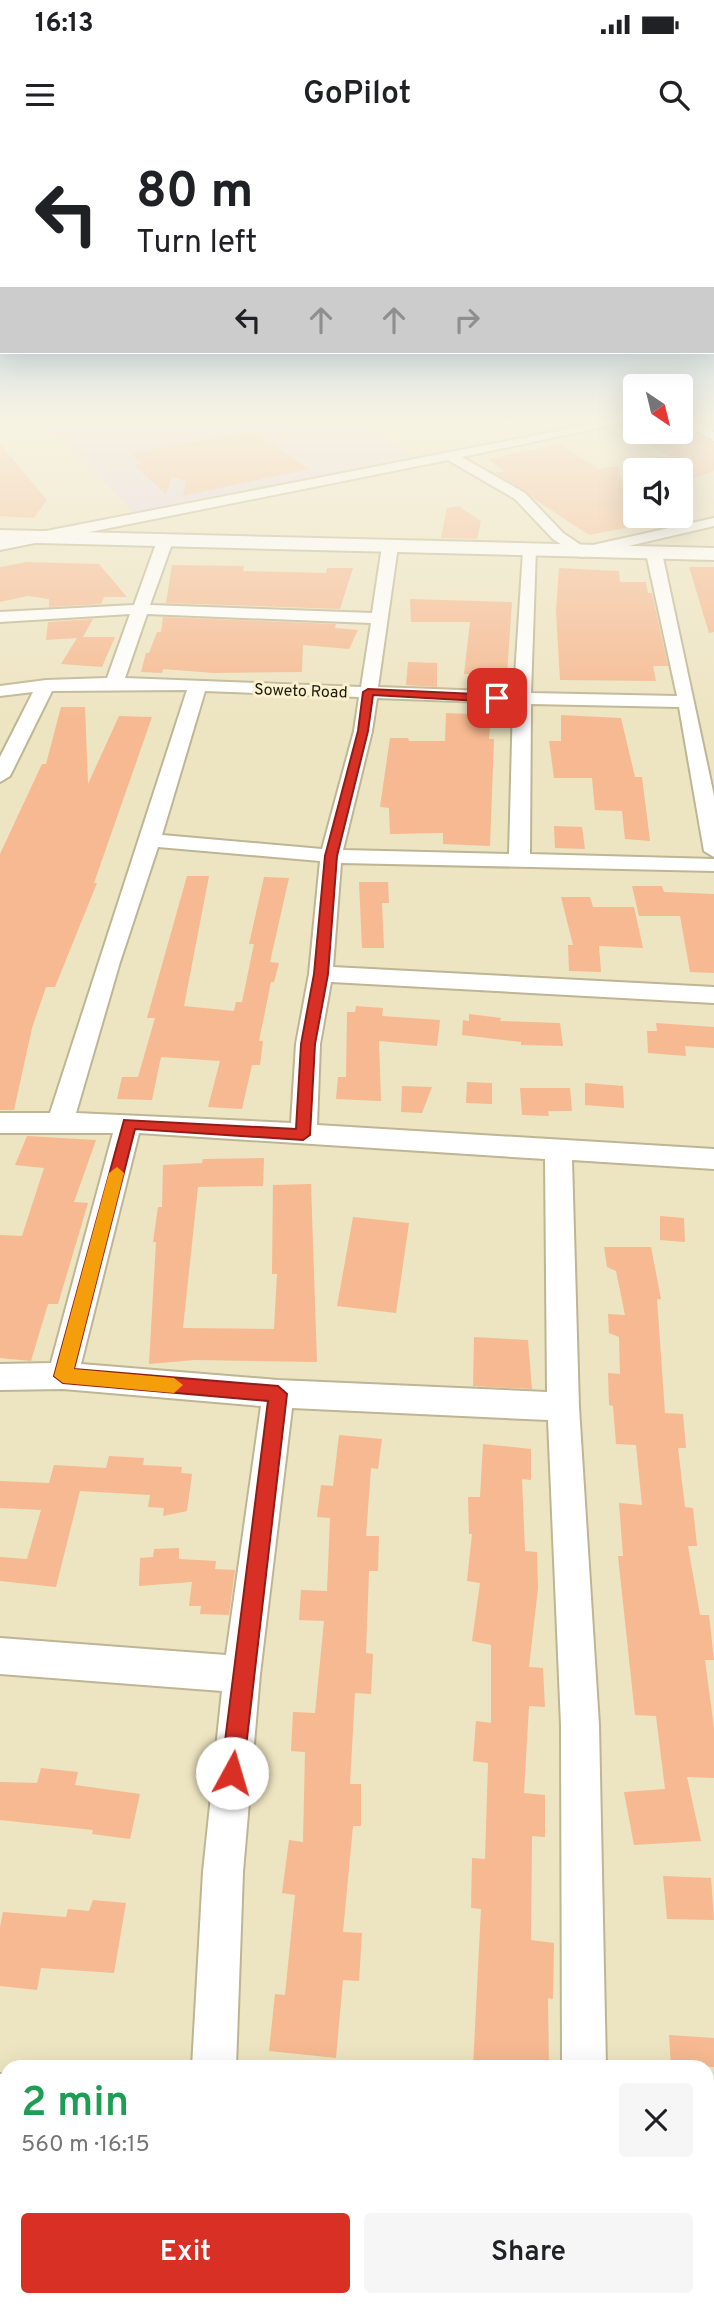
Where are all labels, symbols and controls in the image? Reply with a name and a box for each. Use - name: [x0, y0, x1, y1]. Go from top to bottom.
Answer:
- text: 16:13: [35, 8, 94, 41]
- text: GoPilot: [303, 75, 411, 115]
- icon: menu: [21, 76, 59, 114]
- icon: search: [655, 76, 693, 114]
- text: 80 m: [136, 163, 253, 225]
- icon: left: [21, 168, 112, 259]
- text: Turn left: [136, 224, 257, 264]
- icon: left: [229, 301, 267, 339]
- icon: ahead: [302, 301, 340, 339]
- icon: ahead: [375, 301, 413, 339]
- icon: right: [448, 301, 486, 339]
- north arrow: [623, 374, 693, 444]
- map controls: [623, 374, 693, 528]
- button: sound: [623, 458, 693, 528]
- pin: [467, 668, 527, 728]
- icon: arrive: [478, 679, 516, 717]
- street label: Soweto Road: [254, 680, 348, 704]
- position arrow: [195, 1736, 269, 1810]
- text: 2 min: [21, 2078, 129, 2131]
- button: close: [619, 2083, 693, 2157]
- text: 560 m · 16:15: [21, 2131, 150, 2160]
- button: Exit: [21, 2213, 350, 2293]
- button: Share: [364, 2213, 693, 2293]

